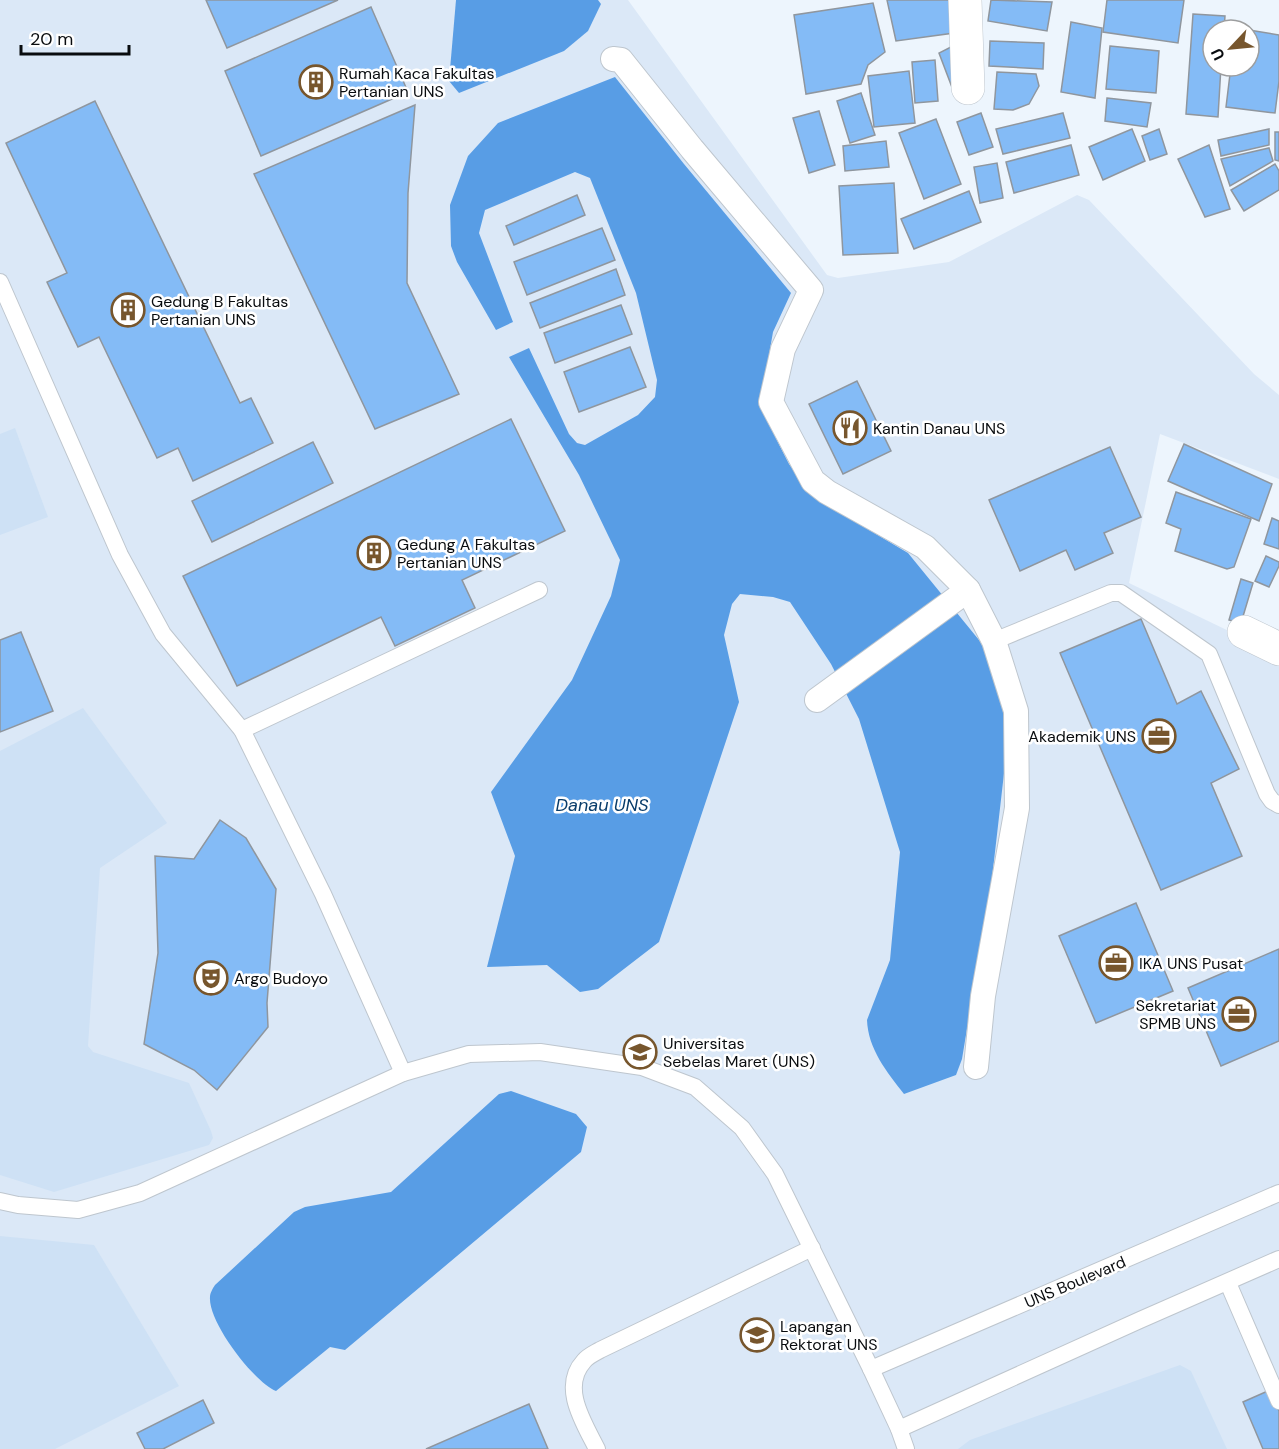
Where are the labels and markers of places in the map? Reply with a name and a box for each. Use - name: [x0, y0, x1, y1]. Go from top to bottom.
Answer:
- place label: Rumah Kaca Fakultas Pertanian UNS: [339, 63, 494, 102]
- building icon: Rumah Kaca Fakultas Pertanian UNS: [298, 64, 334, 100]
- place label: Gedung B Fakultas Pertanian UNS: [151, 291, 288, 330]
- building icon: Gedung B Fakultas Pertanian UNS: [110, 292, 146, 328]
- restaurant icon: Kantin Danau UNS: [832, 410, 868, 446]
- place label: Kantin Danau UNS: [873, 418, 1005, 439]
- place label: Gedung A Fakultas Pertanian UNS: [397, 534, 535, 573]
- building icon: Gedung A Fakultas Pertanian UNS: [356, 535, 392, 571]
- office icon: Akademik UNS: [1141, 718, 1177, 754]
- place label: Akademik UNS: [1028, 726, 1136, 747]
- office icon: IKA UNS Pusat: [1098, 945, 1134, 981]
- place label: IKA UNS Pusat: [1139, 953, 1243, 974]
- theatre icon: Argo Budoyo: [193, 960, 229, 996]
- place label: Argo Budoyo: [234, 968, 328, 989]
- place label: Sekretariat SPMB UNS: [1136, 995, 1216, 1034]
- office icon: Sekretariat SPMB UNS: [1221, 996, 1257, 1032]
- place label: Universitas Sebelas Maret (UNS): [663, 1033, 815, 1072]
- school or university icon: Universitas Sebelas Maret (UNS): [622, 1034, 658, 1070]
- place label: Lapangan Rektorat UNS: [780, 1316, 877, 1355]
- school or university icon: Lapangan Rektorat UNS: [739, 1317, 775, 1353]

